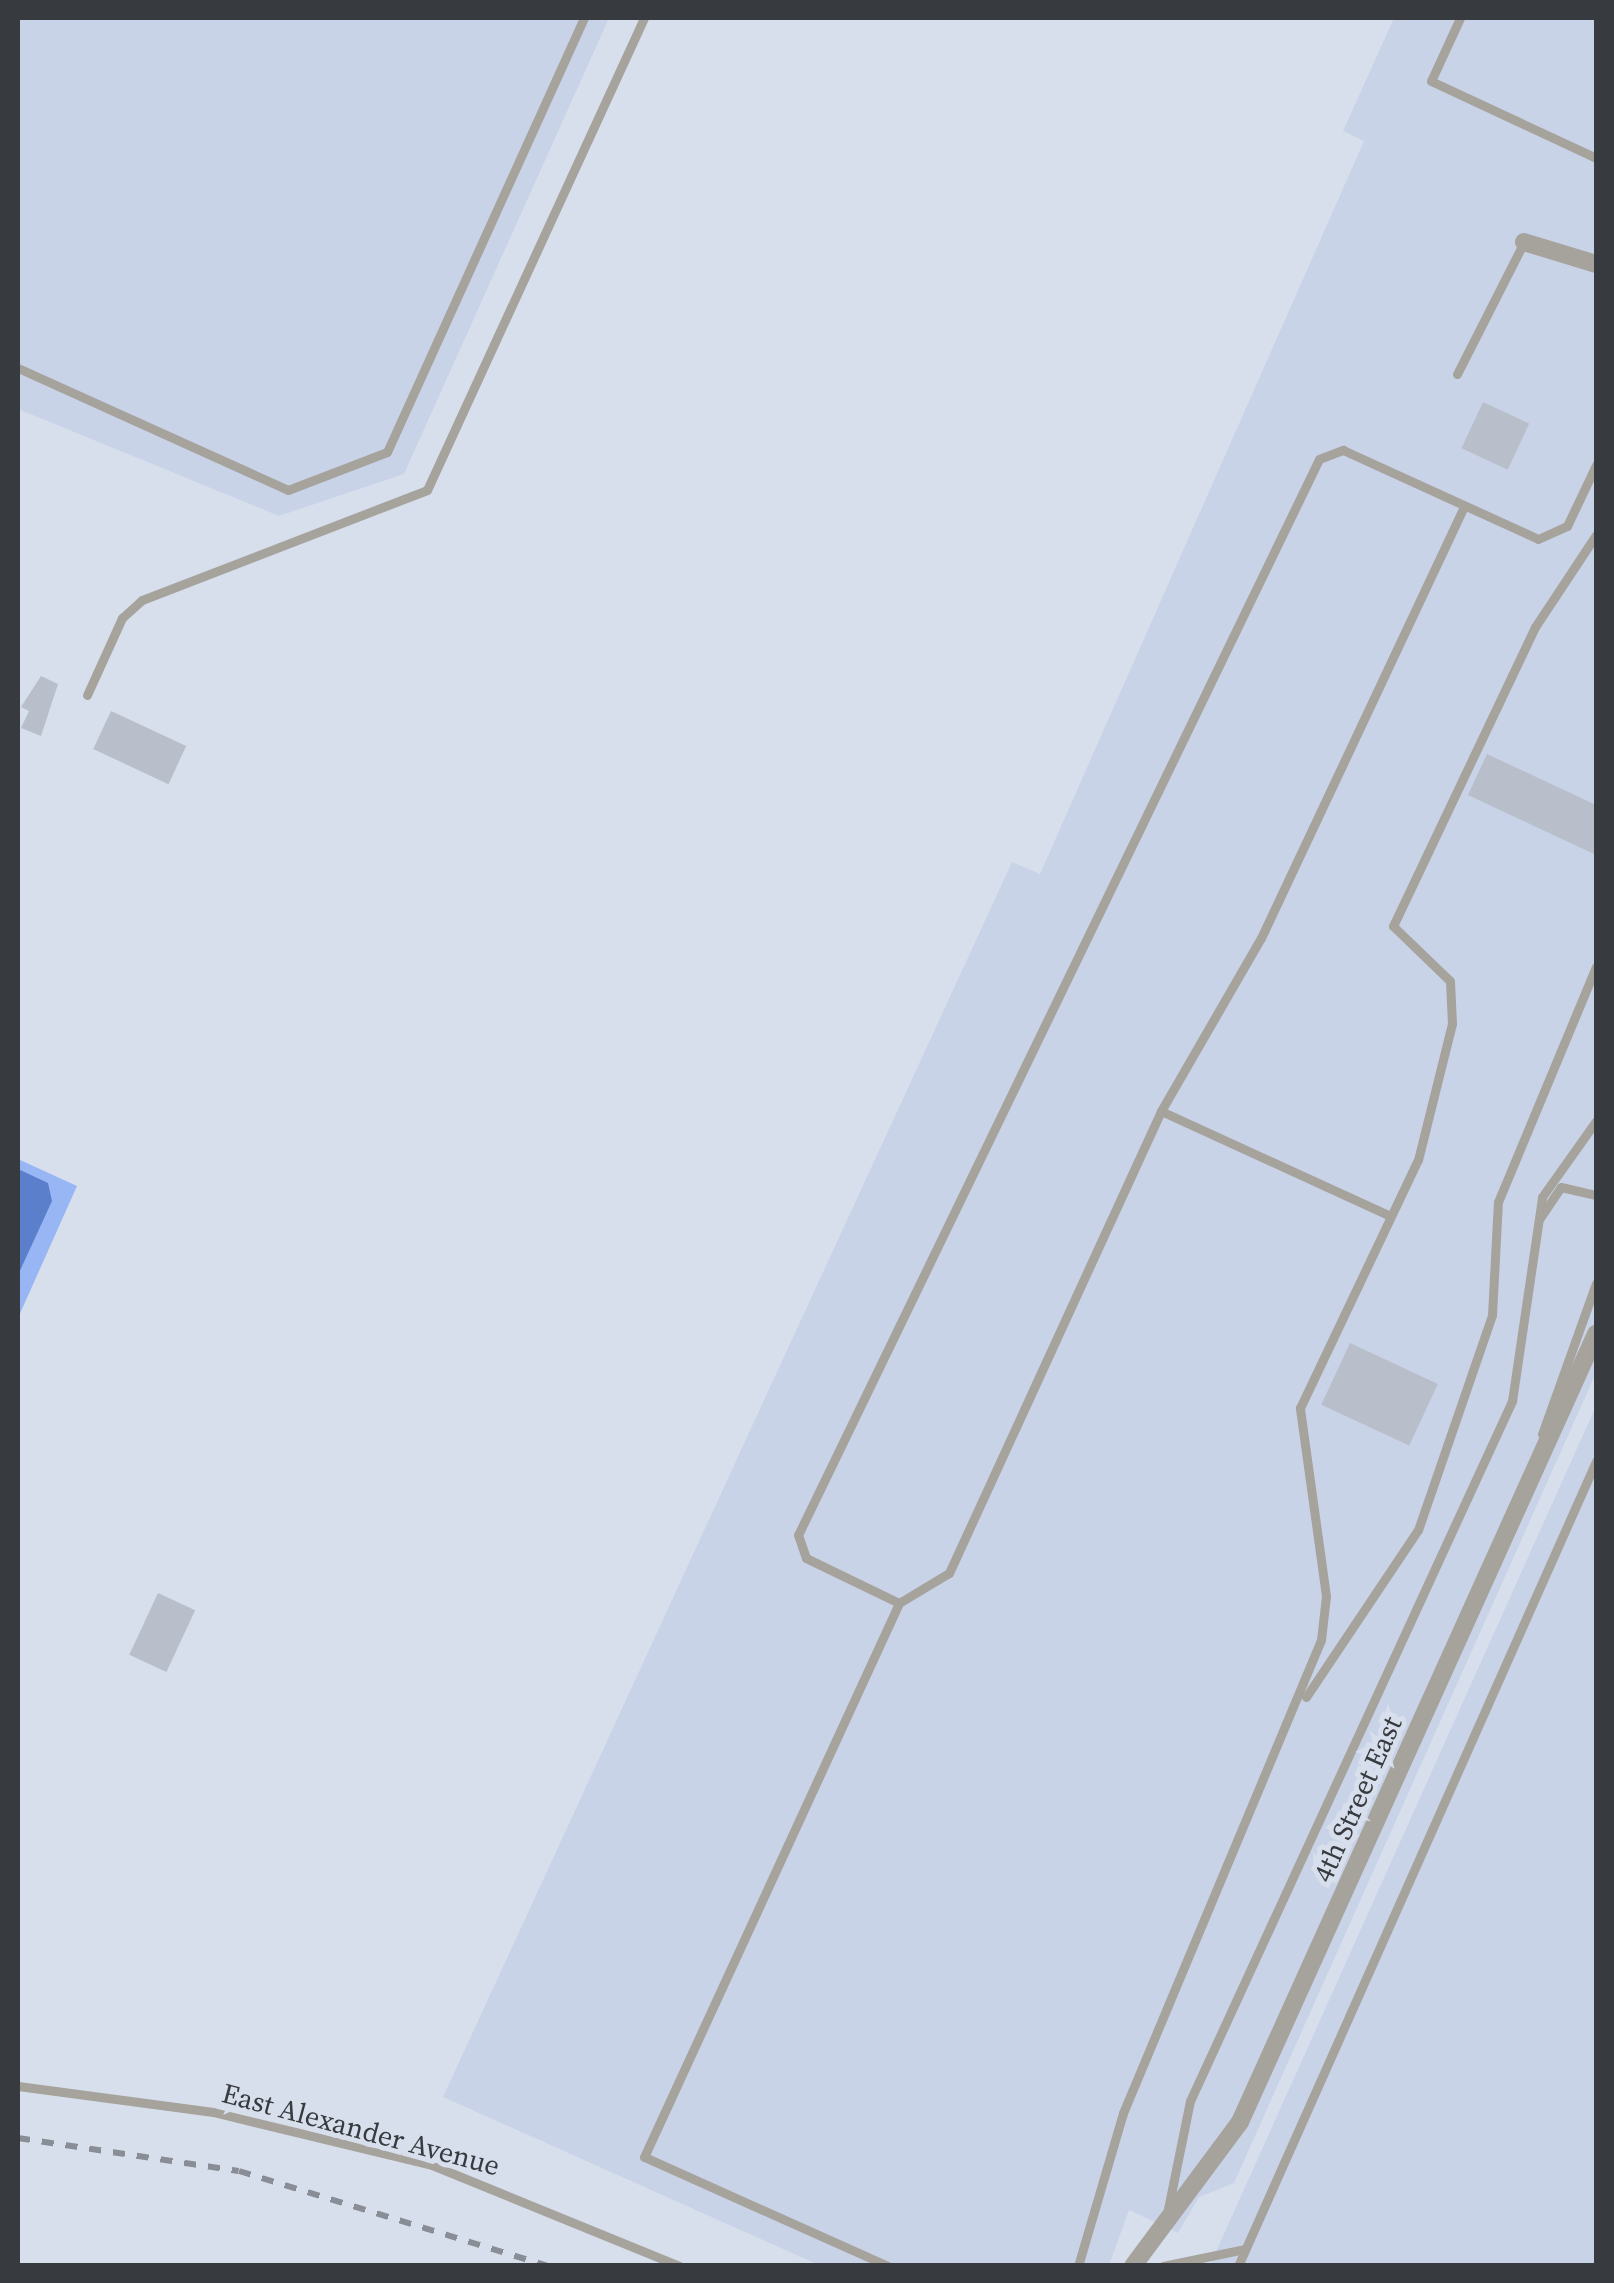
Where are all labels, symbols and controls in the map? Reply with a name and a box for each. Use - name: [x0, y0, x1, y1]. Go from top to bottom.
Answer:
- street label: 4th Street East: [1306, 1711, 1408, 1887]
- street label: East Alexander Avenue: [219, 2076, 503, 2182]

